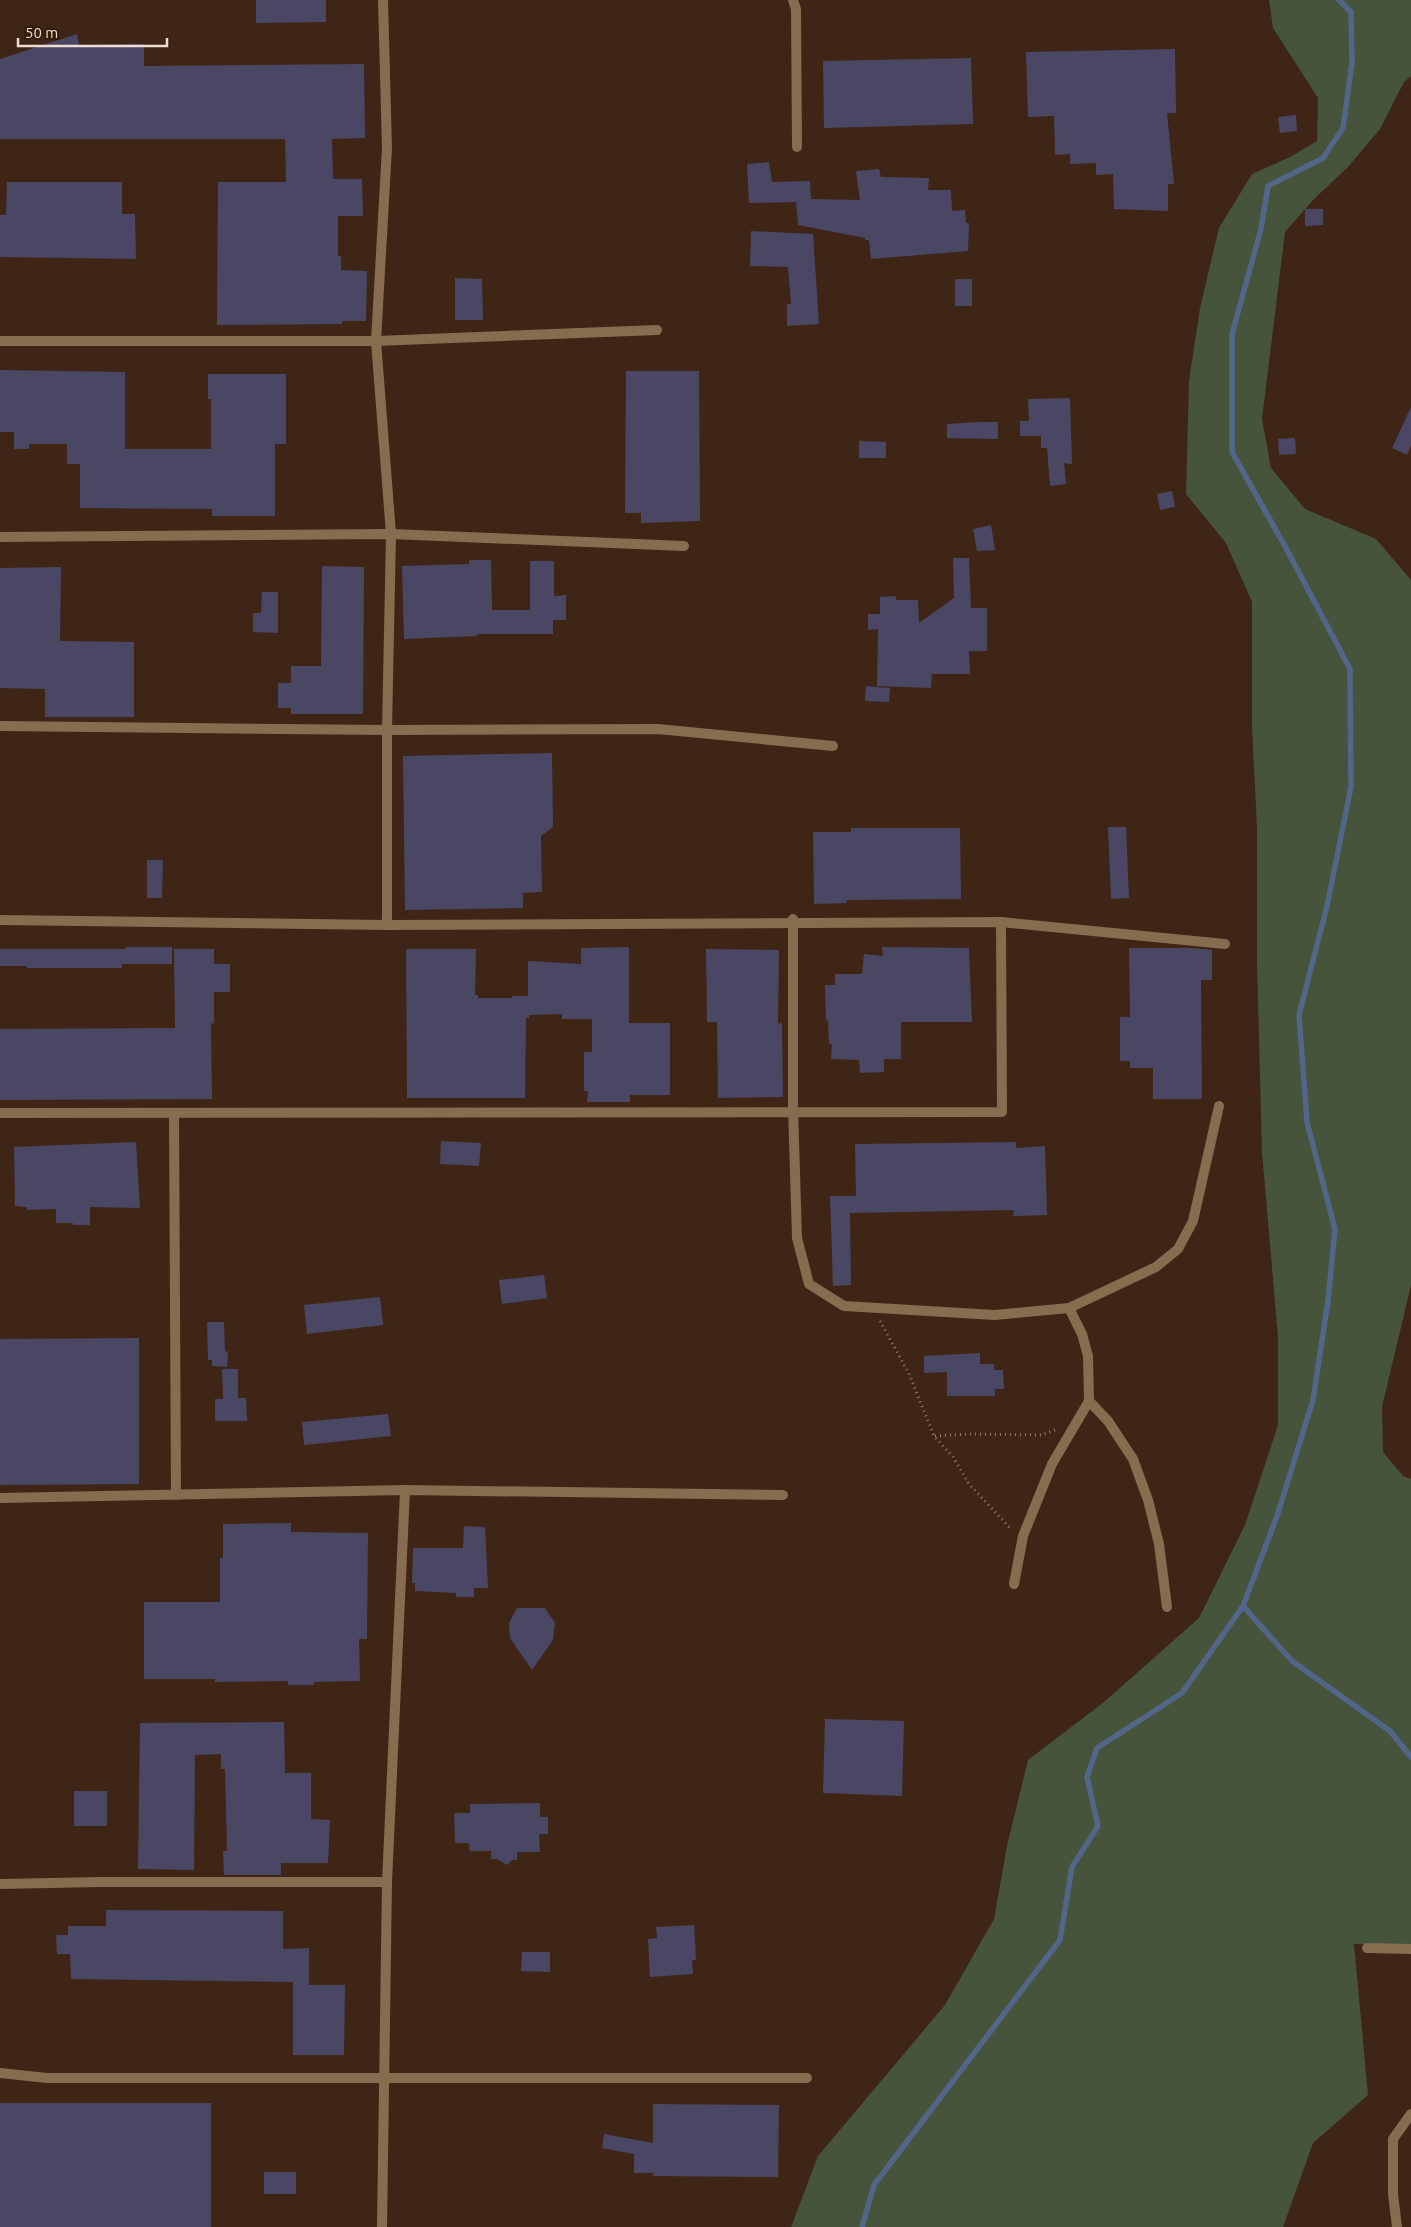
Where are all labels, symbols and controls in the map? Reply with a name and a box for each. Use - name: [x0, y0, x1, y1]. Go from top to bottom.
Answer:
- scale bar: [18, 15, 166, 47]
- text: 50 m: [25, 24, 58, 41]

